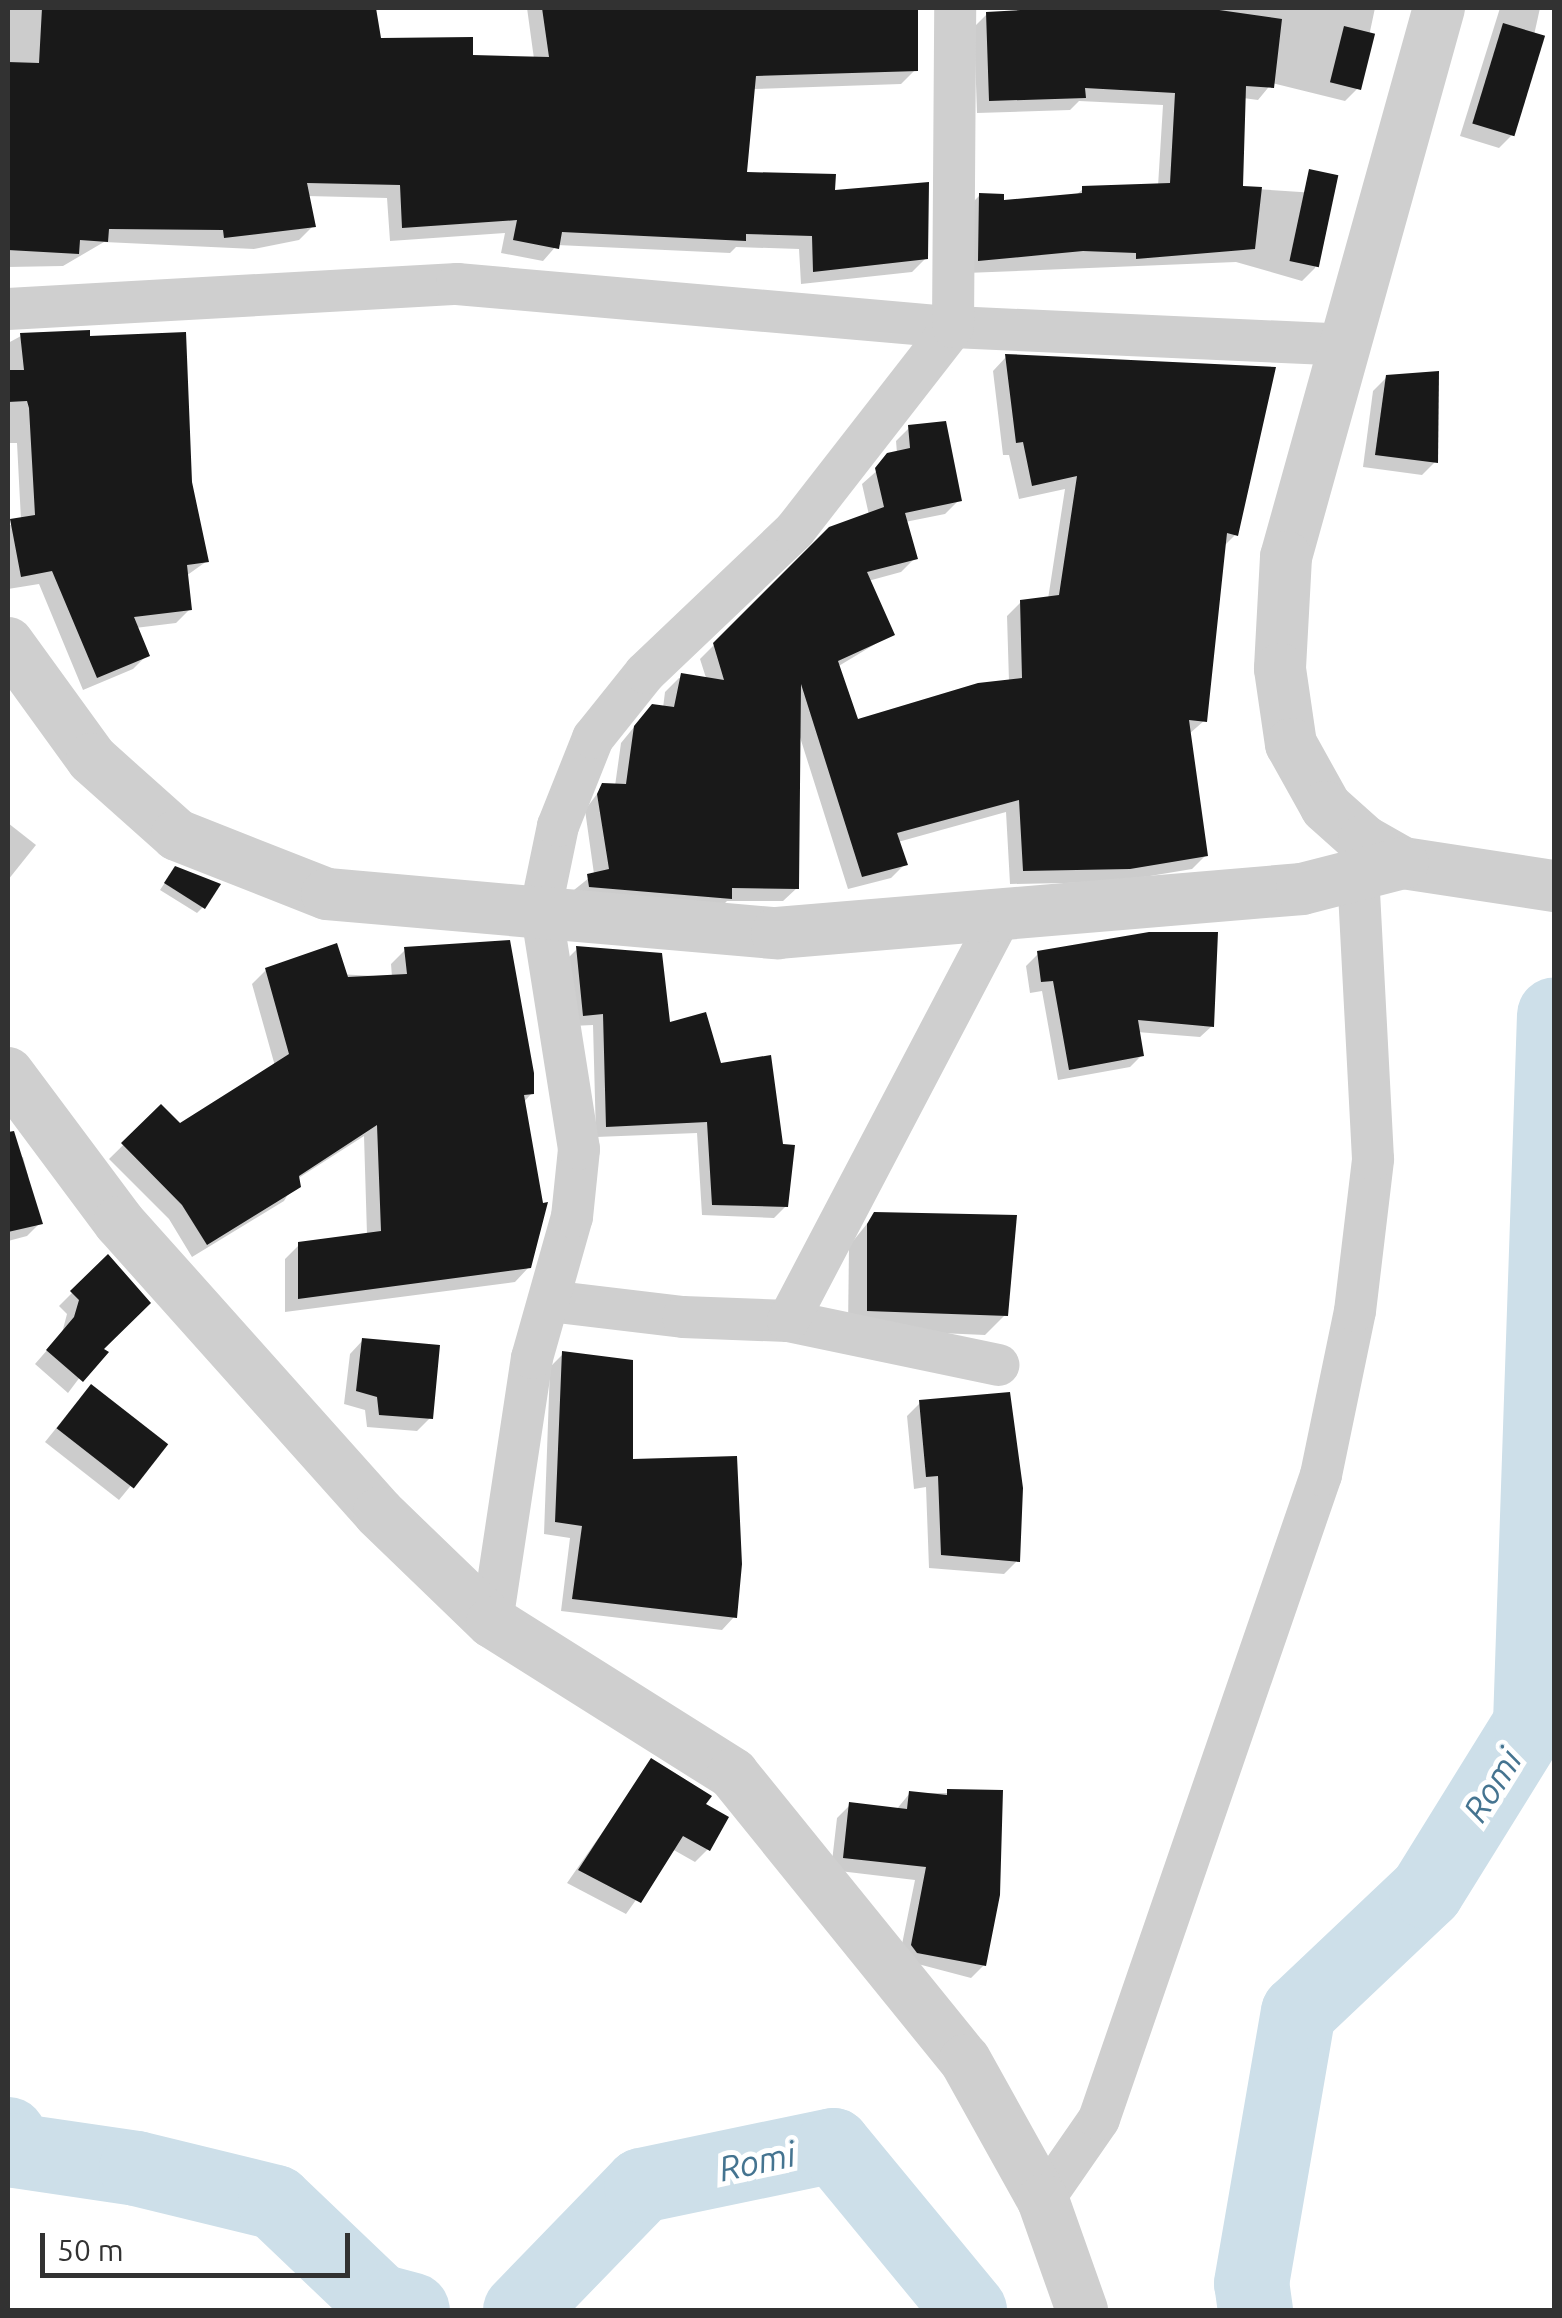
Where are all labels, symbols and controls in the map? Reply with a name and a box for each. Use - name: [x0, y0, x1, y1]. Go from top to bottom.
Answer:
- water label: Romi: [1454, 1741, 1530, 1829]
- water label: Romi: [715, 2132, 799, 2190]
- scale bar: [45, 2213, 355, 2275]
- text: 50 m: [57, 2233, 124, 2267]

